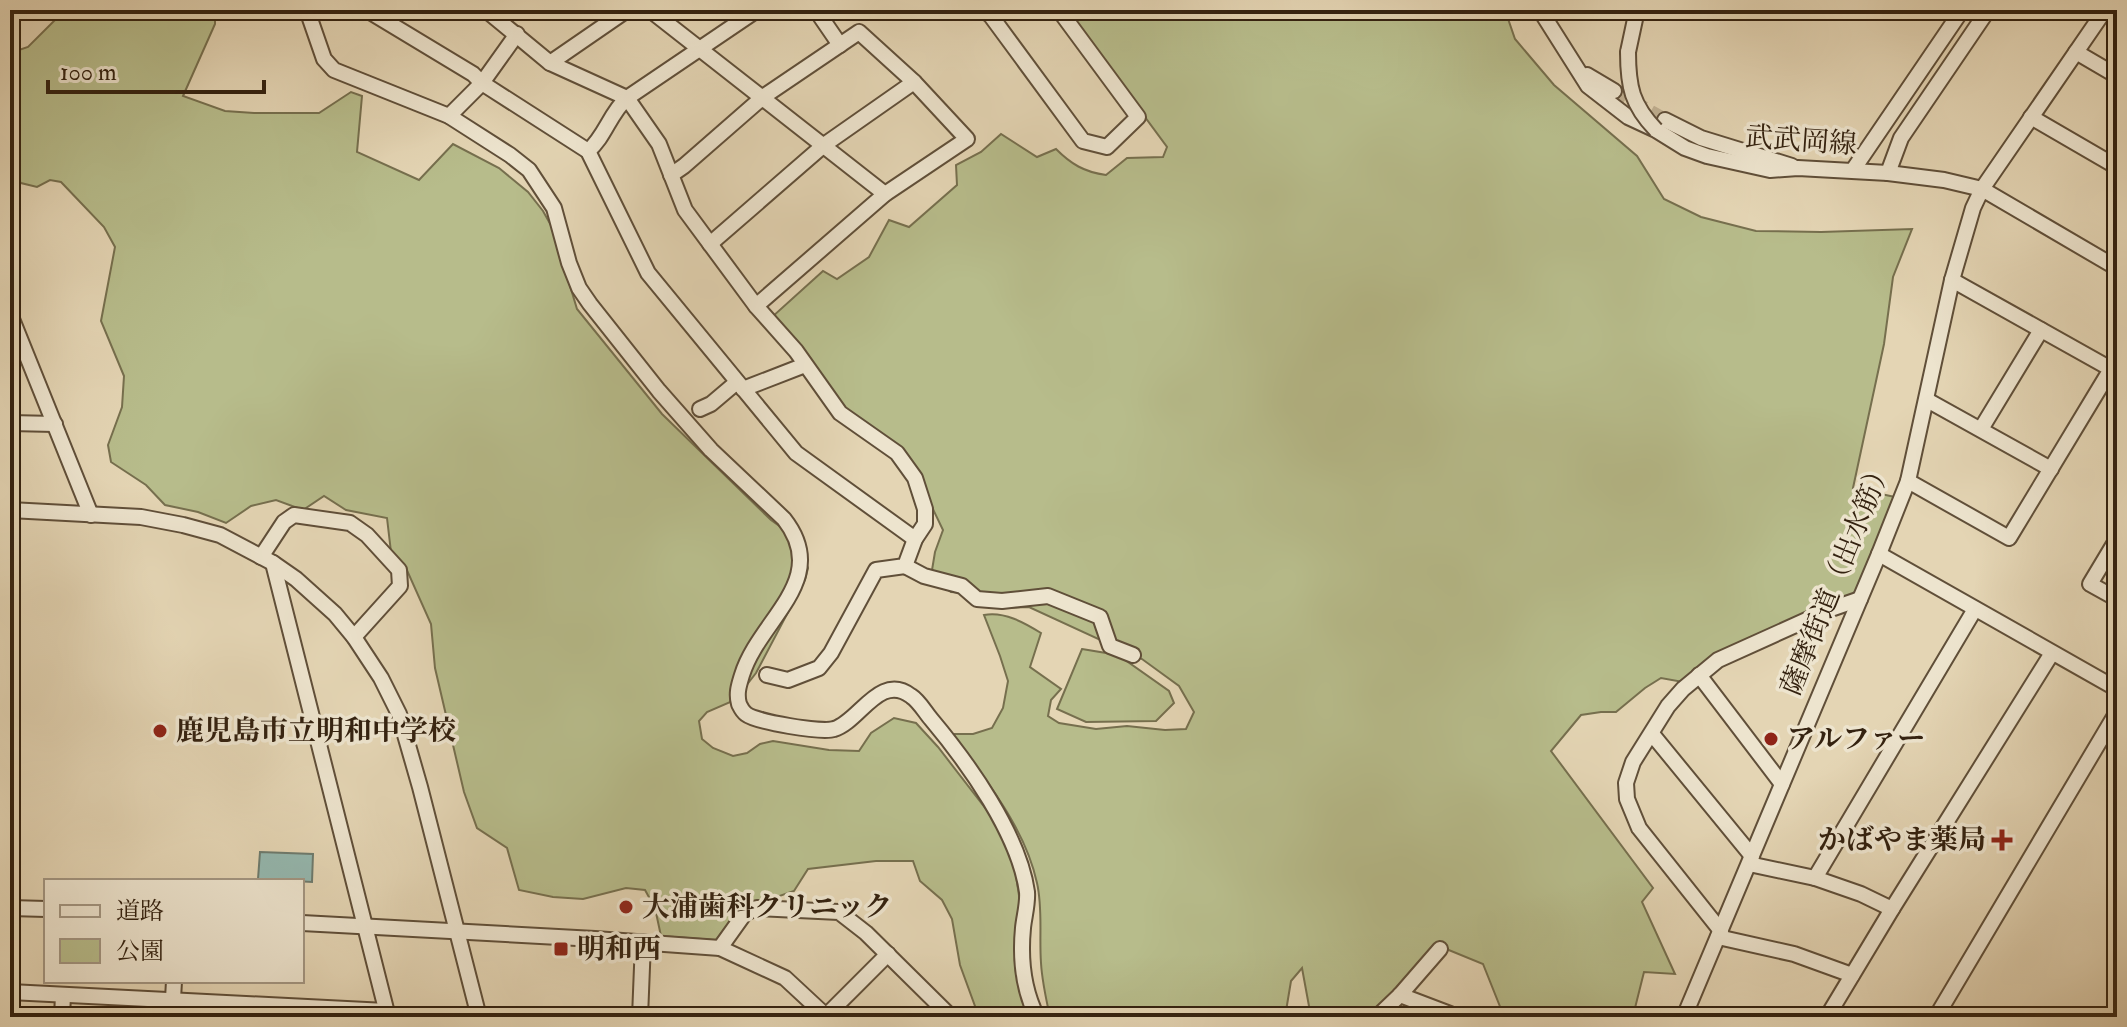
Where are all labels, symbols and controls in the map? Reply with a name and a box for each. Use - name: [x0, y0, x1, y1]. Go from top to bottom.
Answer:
- scale bar: [48, 44, 264, 94]
- text: 100 m: [60, 57, 117, 88]
- street label: 武武岡線: [1744, 120, 1858, 162]
- street label: 薩摩街道（出水筋）: [1774, 454, 1900, 700]
- place label: 鹿児島市立明和中学校: [176, 714, 456, 749]
- marker: 鹿児島市立明和中学校: [151, 722, 169, 740]
- place label: アルファー: [1787, 722, 1925, 757]
- marker: アルファー: [1762, 730, 1780, 748]
- place label: かばやま薬局: [1818, 823, 1986, 858]
- marker: かばやま薬局: [1993, 831, 2011, 849]
- legend: [44, 879, 304, 983]
- place label: 大浦歯科クリニック: [642, 890, 892, 925]
- text: 道路: [116, 896, 164, 927]
- marker: 大浦歯科クリニック: [617, 898, 635, 916]
- place label: 明和西: [577, 932, 661, 967]
- text: 公園: [116, 936, 164, 967]
- marker: 明和西: [552, 940, 570, 958]

